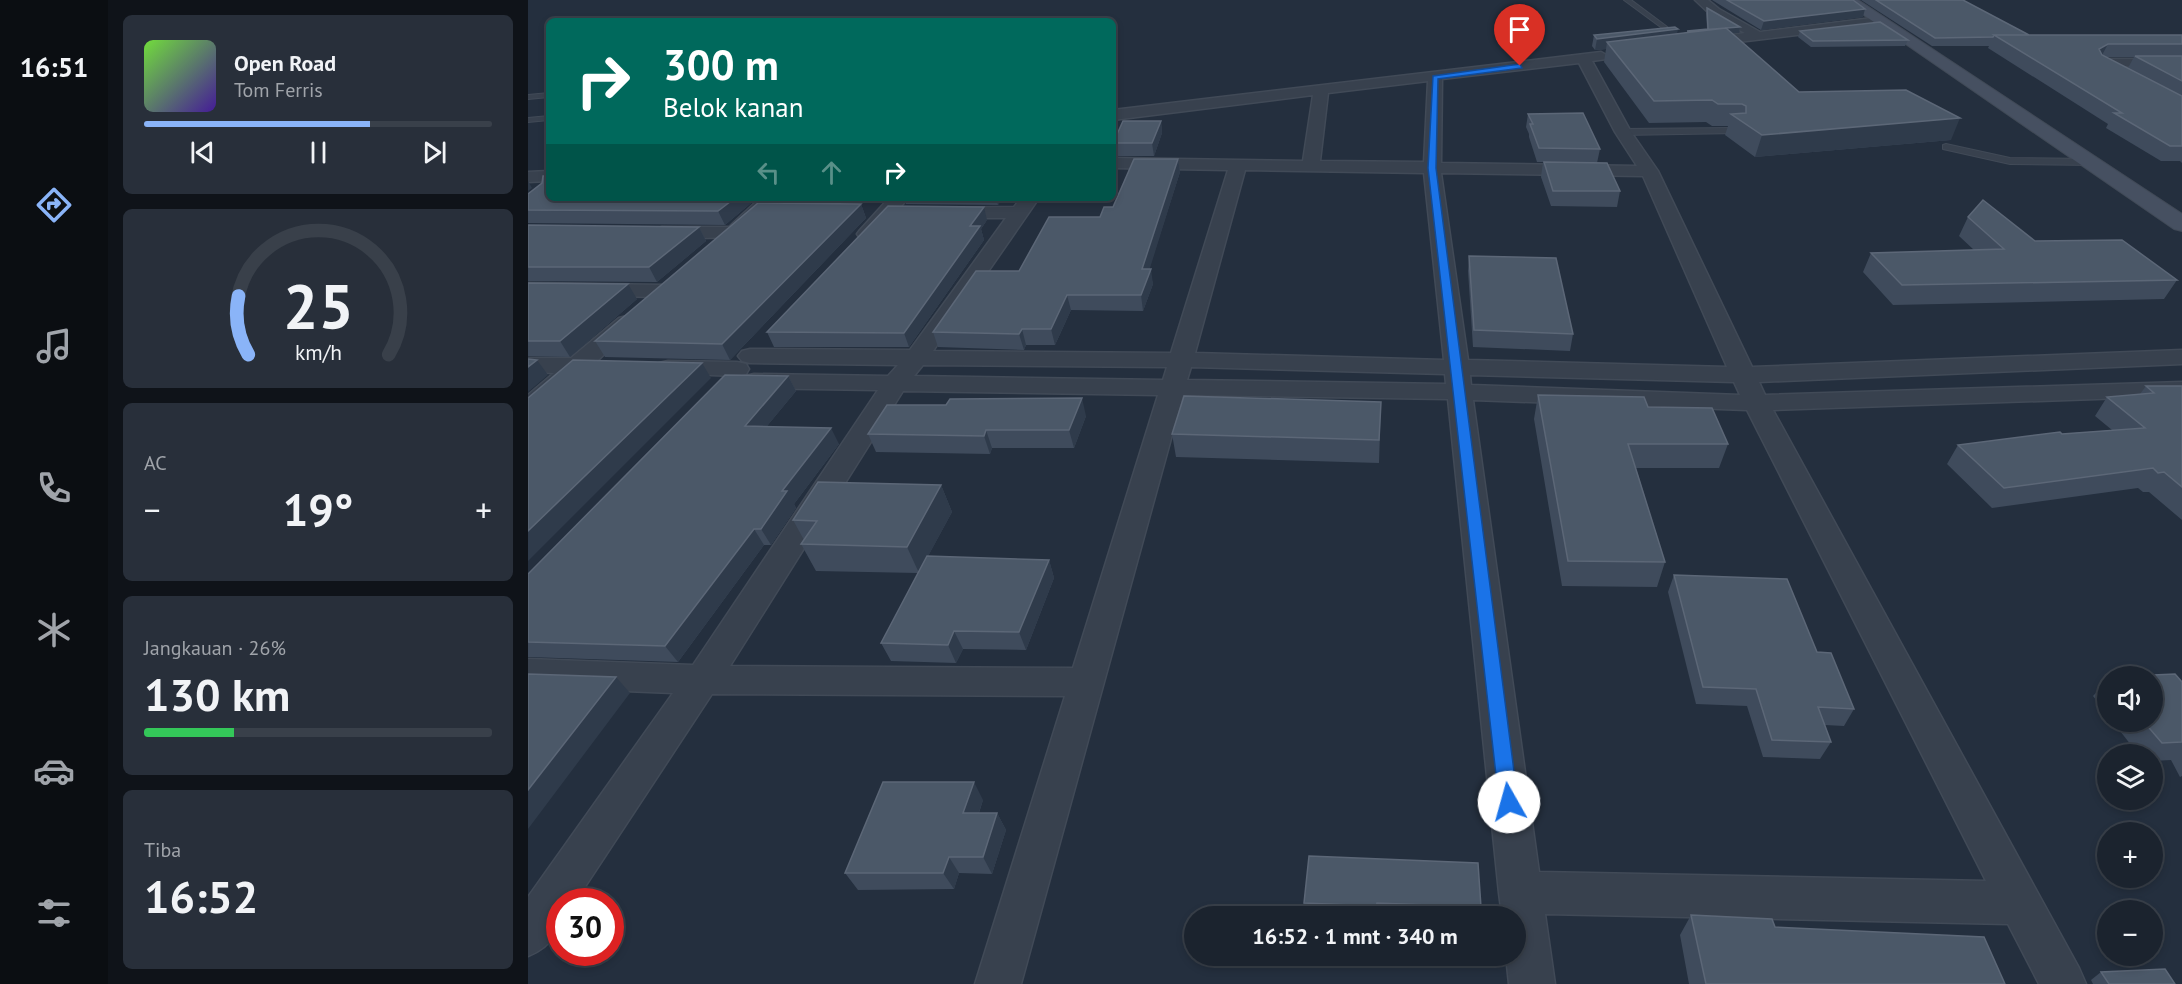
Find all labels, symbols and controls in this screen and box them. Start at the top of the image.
pin [1494,4,1545,66]
icon: arrive [1503,13,1536,46]
text: 300 m [663,37,779,92]
icon: right [564,42,642,120]
text: Open Road [234,49,336,77]
text: 16:51 [20,50,88,84]
text: Tom Ferris [234,77,323,103]
text: Belok kanan [663,90,803,124]
icon: previous [186,136,219,169]
icon: pause [302,136,335,169]
icon: next [418,136,451,169]
icon: left [752,156,785,189]
icon: ahead [815,156,848,189]
icon: right [878,156,911,189]
icon: directions [33,184,75,226]
text: 25 [283,265,353,346]
icon: music [33,325,75,367]
text: km/h [294,339,341,367]
text: AC [144,450,167,476]
icon: phone [33,467,75,509]
text: 19° [283,480,353,538]
text: − [144,488,161,531]
text: + [475,488,492,531]
icon: climate [33,609,75,651]
text: Jangkauan · 26% [144,635,286,661]
text: 130 km [144,665,290,723]
map controls [2097,666,2163,966]
button: sound [2097,666,2163,732]
button: layers [2097,744,2163,810]
icon: car [33,750,75,792]
position arrow [1477,770,1541,834]
button: + [2097,822,2163,888]
text: Tiba [144,837,181,863]
text: 16:52 [144,867,258,925]
speed limit sign: 30 [546,888,624,966]
icon: filters [33,892,75,934]
button: − [2097,900,2163,966]
text: 16:52 · 1 mnt · 340 m [1252,922,1458,950]

